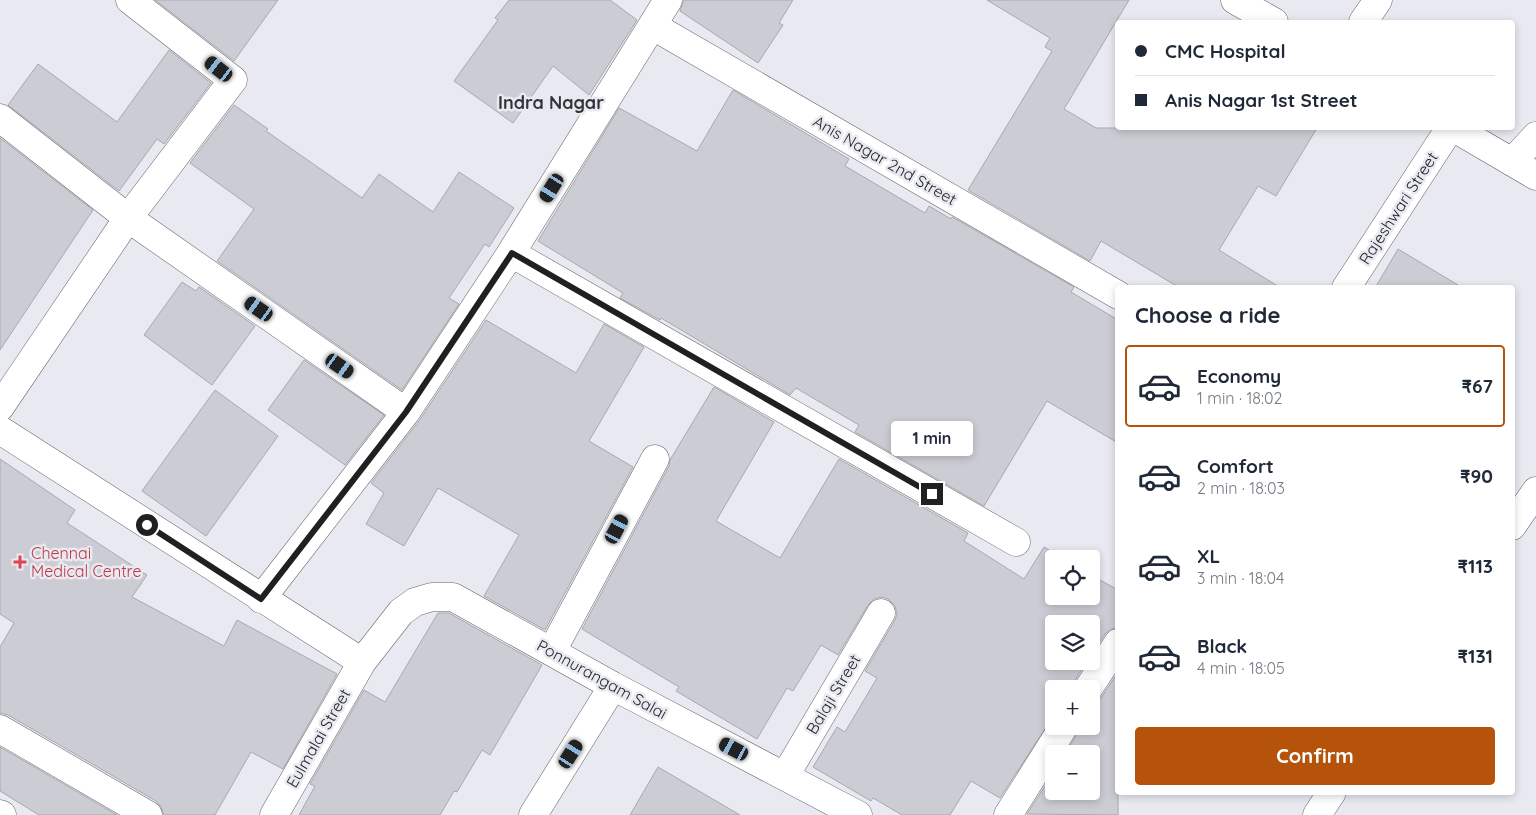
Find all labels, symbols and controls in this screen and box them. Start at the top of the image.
text: CMC Hospital [1165,39,1286,63]
car [202,54,235,84]
text: Anis Nagar 1st Street [1165,88,1358,112]
district label: Indra Nagar [498,91,604,114]
street label: Anis Nagar 2nd Street [810,111,960,209]
street label: Rajeshwari Street [1354,148,1442,268]
car [537,171,566,205]
car [242,294,275,324]
text: Choose a ride [1135,301,1280,329]
car [323,351,356,381]
icon: car [1137,364,1182,409]
text: Economy [1197,364,1281,388]
text: ₹67 [1462,374,1493,398]
text: 1 min · 18:02 [1197,388,1282,408]
callout: 1 min [891,422,973,456]
text: 1 min [913,428,951,448]
icon: car [1137,454,1182,499]
text: Comfort [1197,454,1274,478]
text: ₹90 [1460,464,1493,488]
text: 2 min · 18:03 [1197,478,1285,498]
route end [921,483,943,505]
car [603,512,630,546]
route start [136,514,158,536]
place label: Chennai Medical Centre [31,543,141,581]
icon: car [1137,544,1182,589]
text: XL [1197,544,1220,568]
map controls [1045,550,1100,800]
button: locate [1045,550,1100,605]
text: ₹113 [1458,554,1493,578]
marker: Chennai Medical Centre [13,555,27,569]
text: 3 min · 18:04 [1197,568,1284,588]
button: layers [1045,615,1100,670]
icon: car [1137,634,1182,679]
text: Black [1197,634,1247,658]
street label: Ponnurangam Salai [533,635,671,723]
text: ₹131 [1458,644,1493,668]
street label: Balaji Street [801,651,865,737]
text: 4 min · 18:05 [1197,658,1285,678]
button: + [1045,680,1100,735]
street label: Eulmalai Street [282,685,354,791]
button: Confirm [1135,727,1495,785]
car [717,735,750,763]
car [556,737,585,771]
button: − [1045,745,1100,800]

